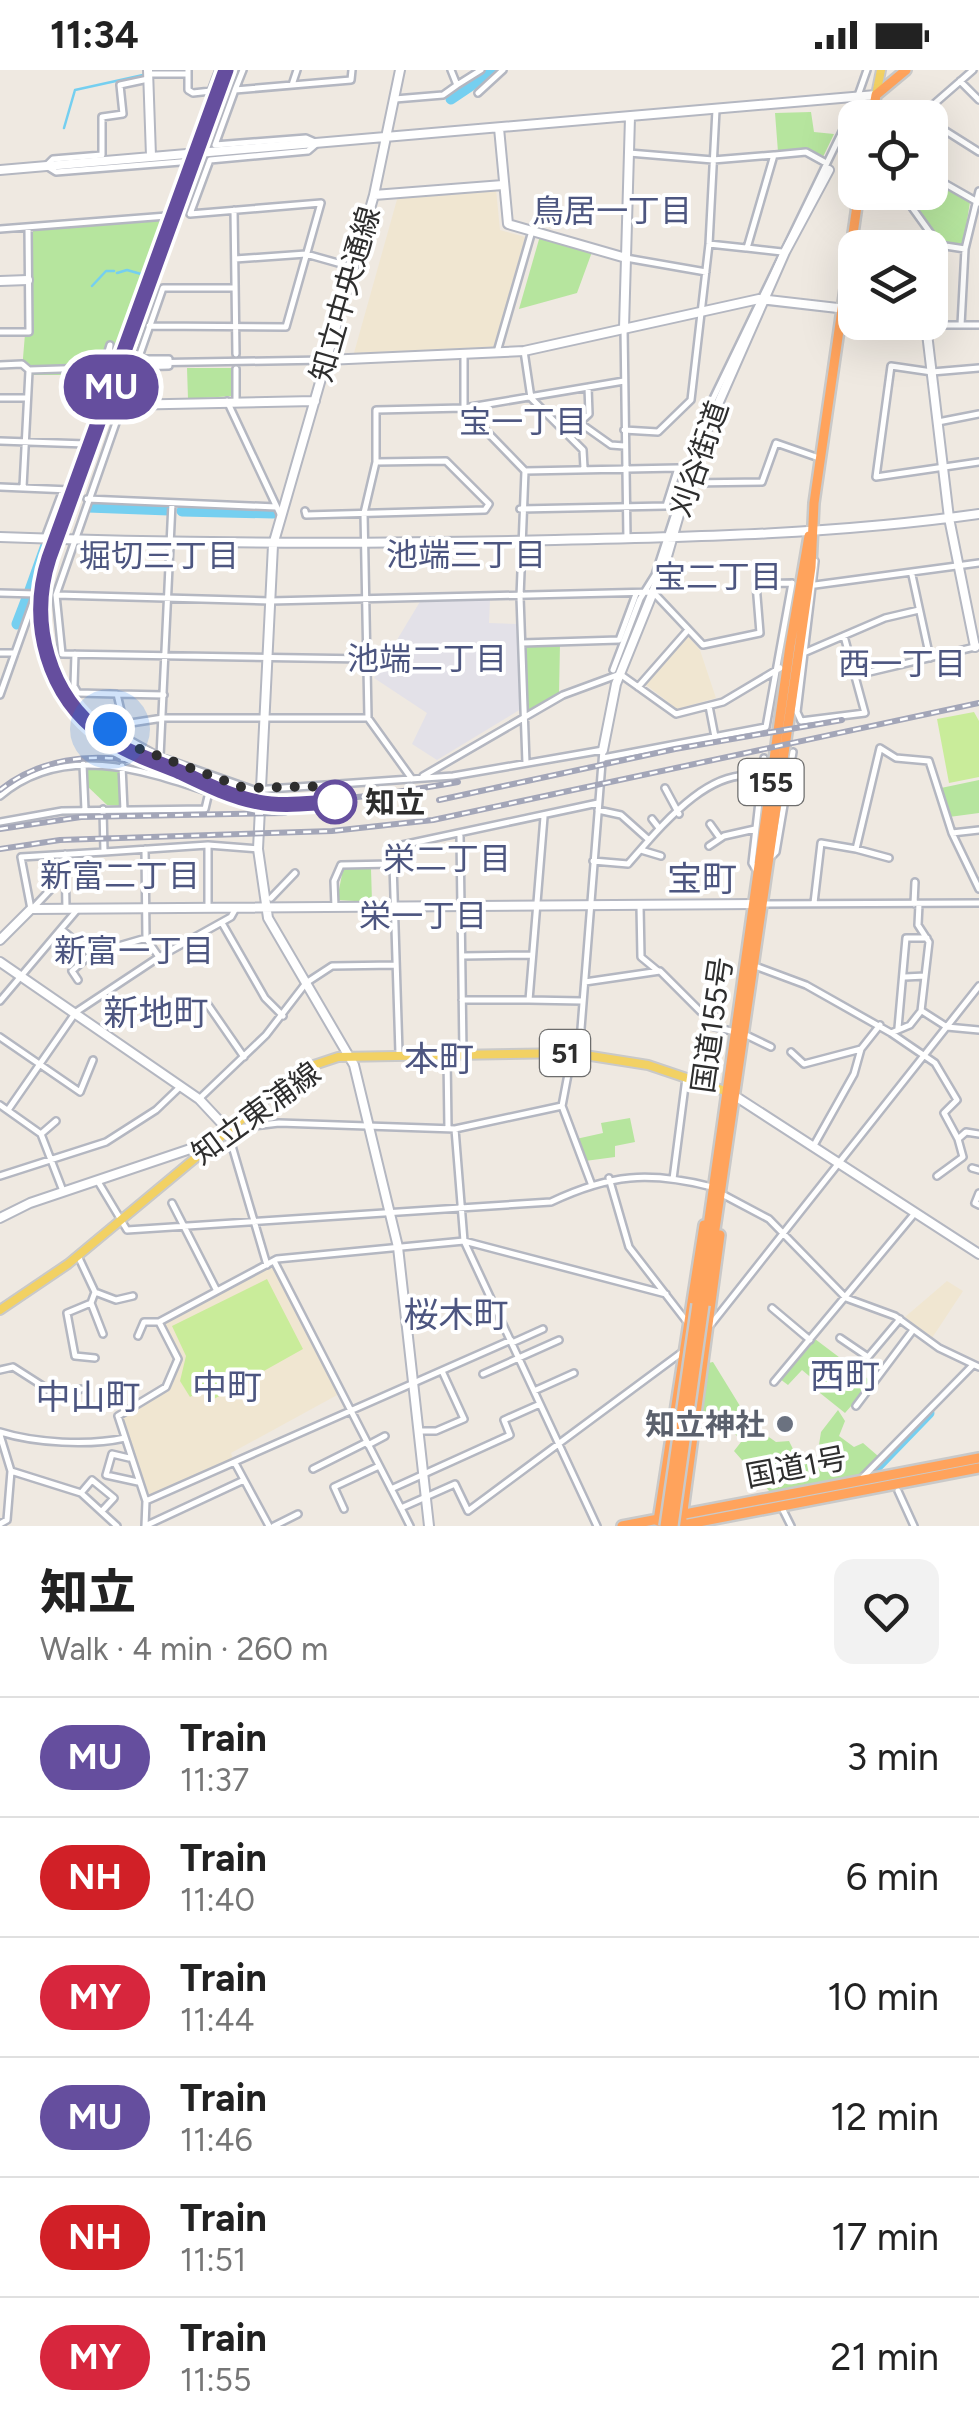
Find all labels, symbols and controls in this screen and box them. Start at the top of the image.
text: 11:34 [50,12,139,58]
map controls [838,100,948,340]
button: locate [838,100,948,210]
district label: 鳥居一丁目 [532,192,692,230]
street label: 知立中央通線 [302,202,388,386]
button: layers [838,230,948,340]
line badge: MU [66,354,156,420]
text: MU [84,366,138,408]
street label: 刈谷街道 [662,396,736,522]
district label: 宝一丁目 [459,403,587,441]
district label: 池端三丁目 [386,536,546,574]
district label: 堀切三丁目 [79,537,239,575]
district label: 宝二丁目 [654,558,782,596]
district label: 池端二丁目 [347,640,507,678]
district label: 西一丁目 [838,645,966,683]
your location [85,704,135,754]
road number: 155 [738,759,804,805]
marker: 知立 [314,781,356,823]
place label: 知立 [365,784,425,821]
district label: 栄二丁目 [383,840,511,878]
district label: 新富二丁目 [40,857,200,895]
district label: 宝町 [667,858,737,900]
district label: 栄一丁目 [359,897,487,935]
district label: 新富一丁目 [54,932,214,970]
street label: 国道155号 [684,955,740,1095]
district label: 新地町 [103,992,209,1034]
road number: 51 [540,1030,590,1076]
district label: 本町 [404,1038,474,1080]
street label: 知立東浦線 [184,1054,328,1172]
district label: 桜木町 [403,1294,509,1336]
district label: 西町 [810,1355,880,1397]
district label: 中町 [192,1366,262,1408]
district label: 中山町 [35,1376,141,1418]
place label: 知立神社 [645,1406,765,1443]
marker: 知立神社 [774,1413,796,1435]
street label: 国道1号 [742,1439,850,1495]
button: heart [834,1559,939,1664]
text: 知立 [40,1563,136,1621]
text: Walk · 4 min · 260 m [40,1630,328,1668]
text: Train [180,1715,267,1761]
text: 3 min [847,1734,939,1780]
text: MU [68,1736,122,1778]
text: 11:37 [180,1761,249,1799]
text: Train [180,1835,267,1881]
text: 6 min [846,1854,939,1900]
text: NH [68,1856,122,1898]
text: 11:40 [180,1881,255,1919]
text: Train [180,1955,267,2001]
text: 10 min [827,1974,939,2020]
text: MY [69,1976,121,2018]
text: 11:44 [180,2001,254,2039]
text: Train [180,2075,267,2121]
text: 12 min [830,2094,939,2140]
text: MU [68,2096,122,2138]
text: 11:46 [180,2121,253,2159]
text: Train [180,2195,267,2241]
text: 17 min [831,2214,939,2260]
text: NH [68,2216,122,2258]
text: 11:51 [180,2241,246,2279]
text: Train [180,2315,267,2361]
text: 21 min [830,2334,939,2380]
text: MY [69,2336,121,2378]
text: 11:55 [180,2361,251,2399]

